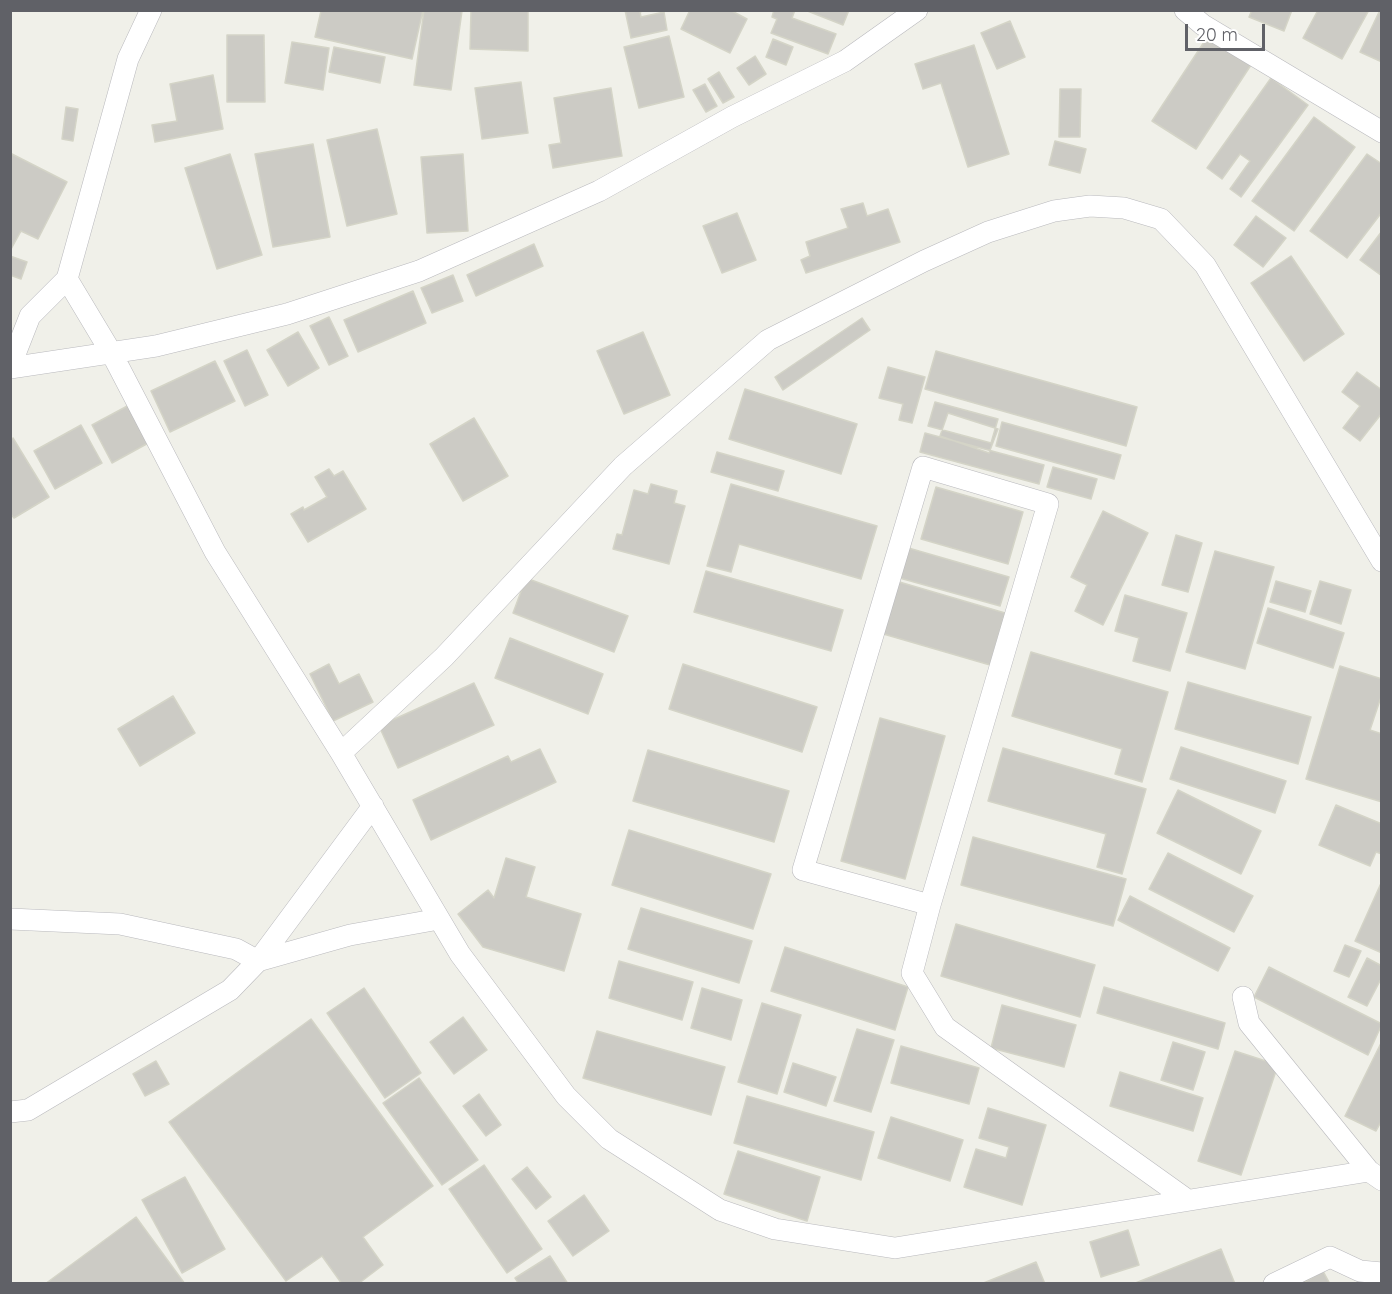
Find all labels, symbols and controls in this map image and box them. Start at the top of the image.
scale bar [1188,12,1268,50]
text: 20 m [1196,23,1238,46]

